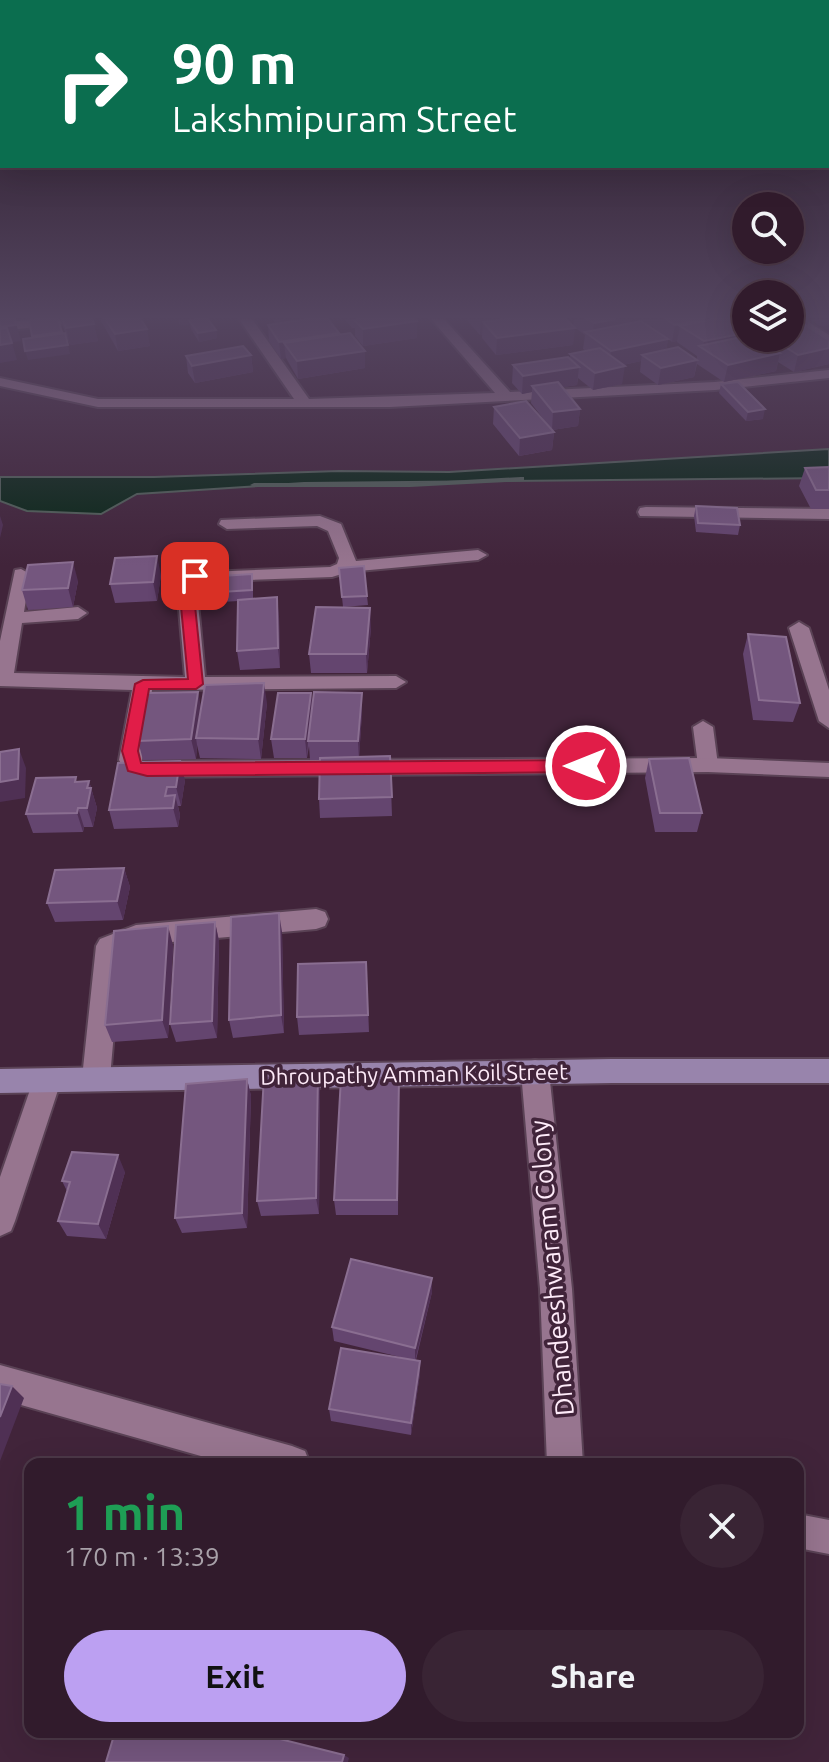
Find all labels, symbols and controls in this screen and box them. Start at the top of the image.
icon: right [40,32,144,136]
text: 90 m [172,32,297,95]
text: Lakshmipuram Street [172,98,517,139]
map controls [732,192,804,352]
button: search [732,192,804,264]
button: layers [732,280,804,352]
pin [161,542,229,610]
icon: arrive [173,554,217,598]
position arrow [544,724,628,808]
street label: Dhroupathy Amman Koil Street [260,1058,568,1089]
street label: Dhandeeshwaram Colony [524,1119,579,1417]
button: close [680,1484,764,1568]
text: 1 min [64,1485,185,1539]
text: 170 m · 13:39 [64,1542,220,1571]
button: Exit [64,1630,406,1722]
button: Share [422,1630,764,1722]

